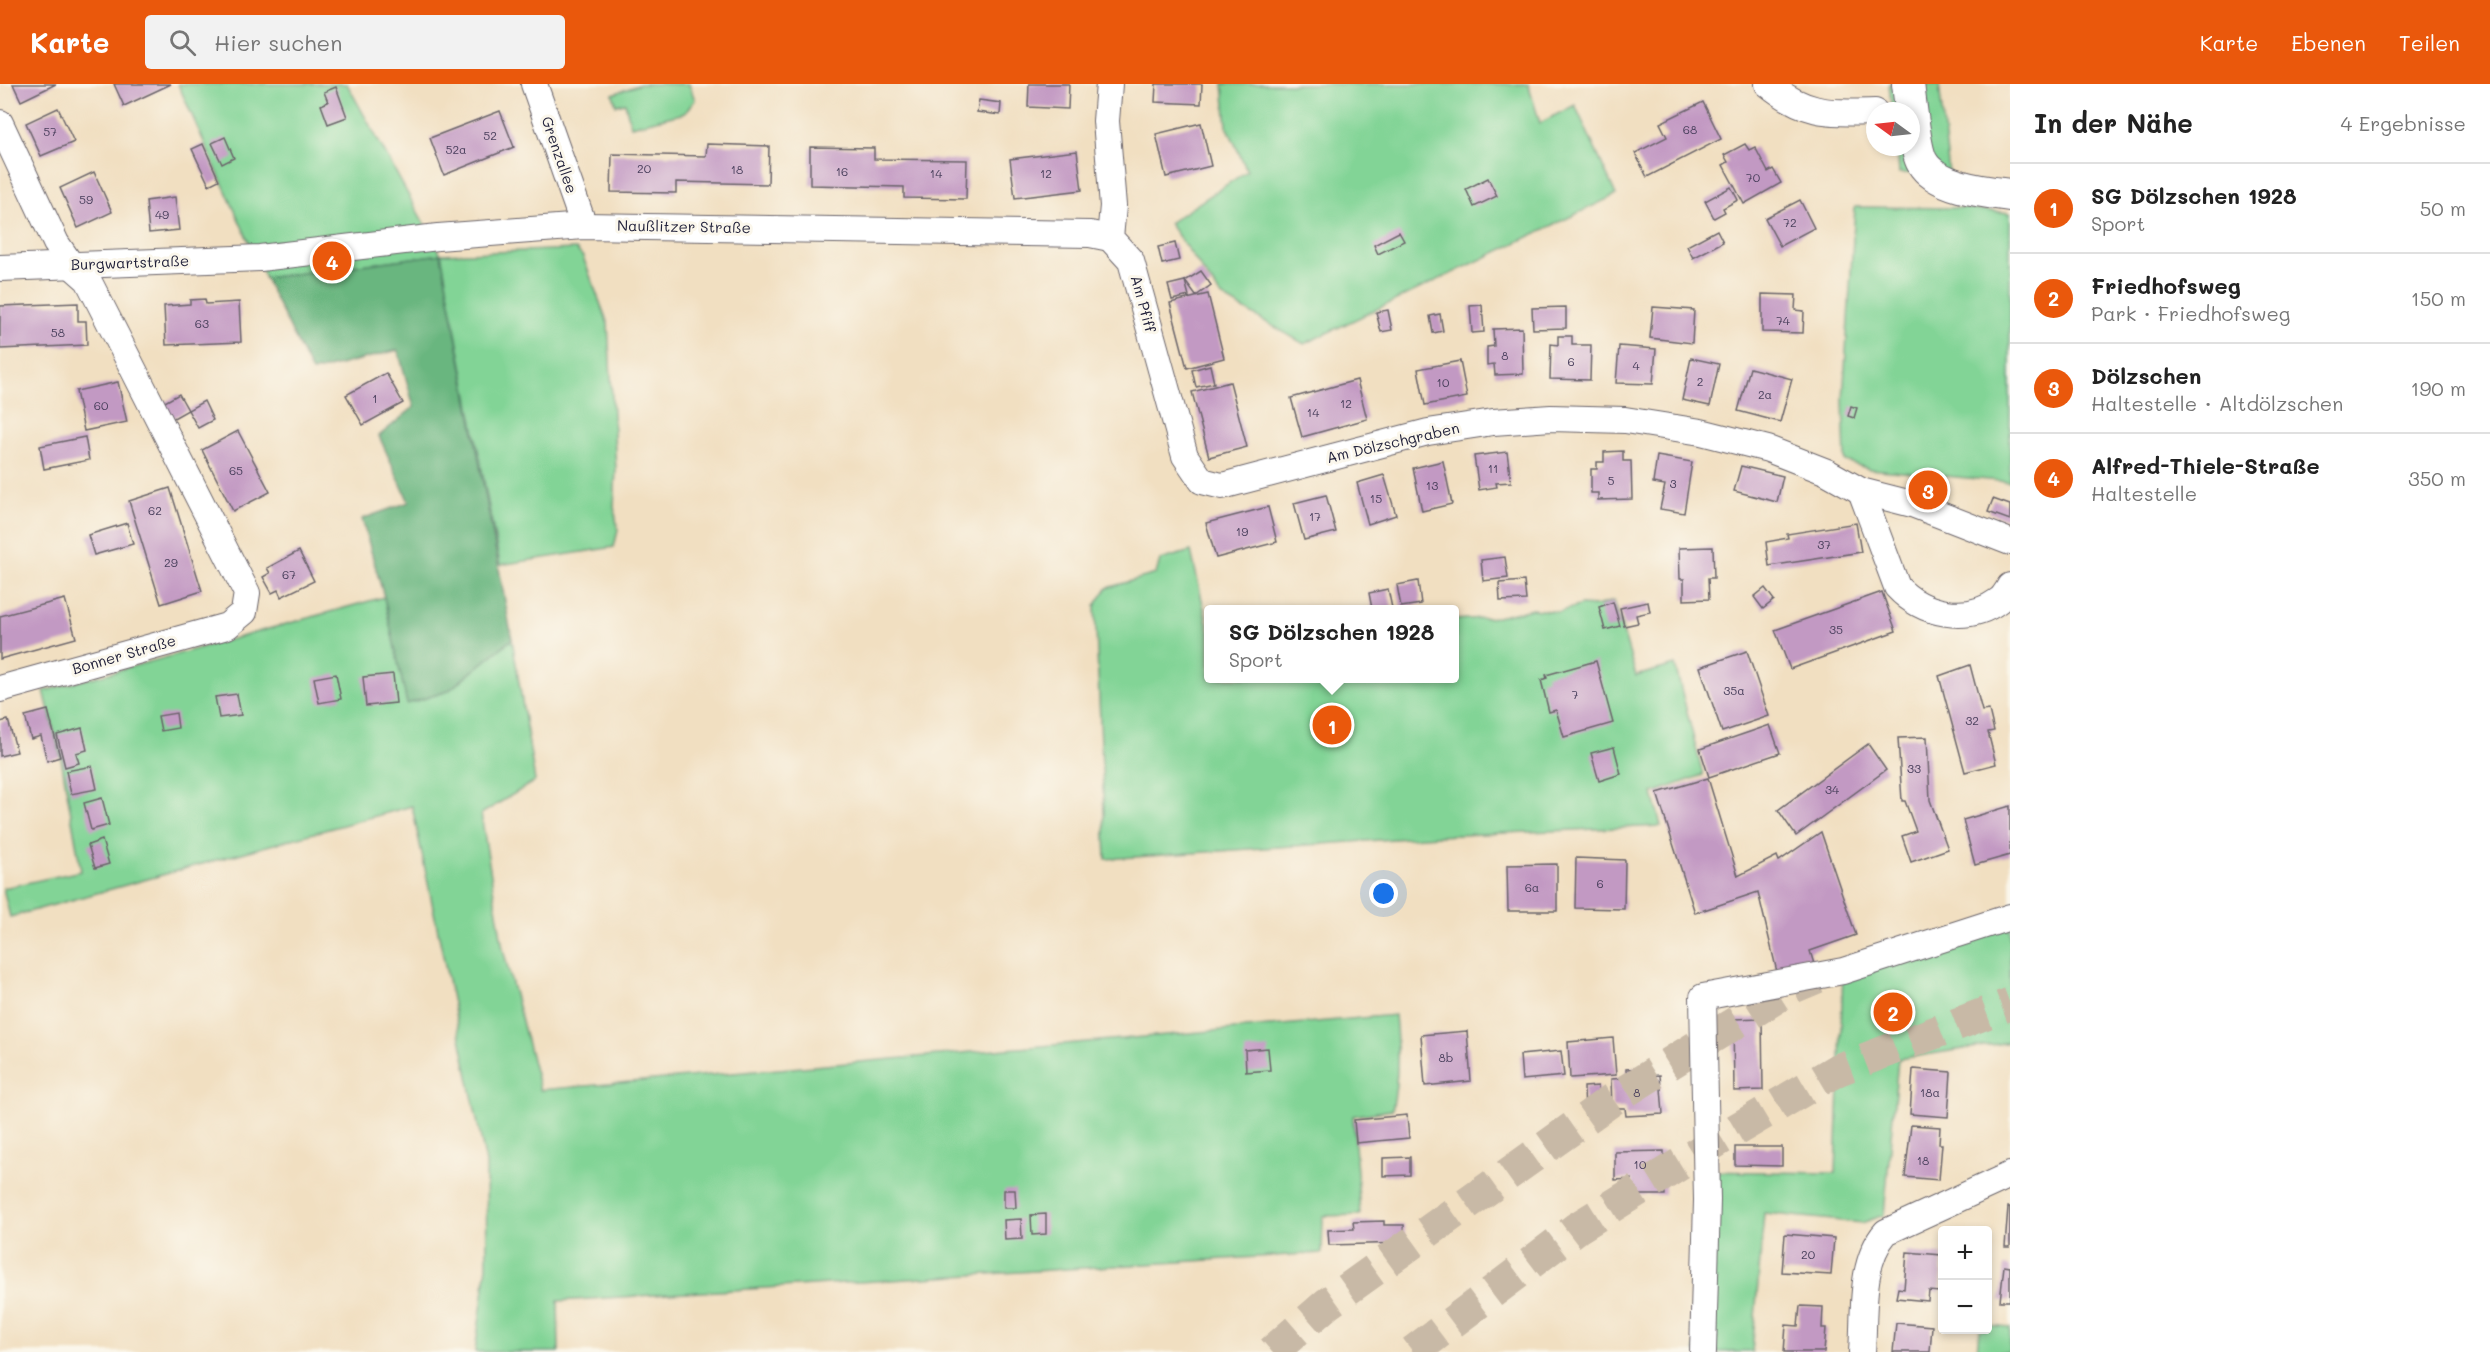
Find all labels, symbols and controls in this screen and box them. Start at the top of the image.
search box [145,15,565,69]
text: Karte [30,24,109,60]
icon: search [166,26,199,59]
text: Hier suchen [214,28,342,57]
text: Karte [2200,29,2258,56]
text: Ebenen [2291,29,2366,56]
text: Teilen [2399,29,2460,56]
north arrow [1866,102,1920,156]
text: In der Nähe [2034,106,2193,140]
text: 4 Ergebnisse [2341,110,2466,136]
street label: Grenzallee [537,114,582,196]
house number: 68 [1683,121,1697,137]
house number: 57 [43,123,57,139]
house number: 52 [483,127,497,143]
house number: 52a [445,141,467,157]
house number: 20 [637,160,652,176]
house number: 18 [731,161,743,177]
house number: 16 [836,163,848,179]
house number: 14 [930,165,942,181]
house number: 12 [1040,165,1052,181]
house number: 70 [1746,169,1761,185]
text: SG Dölzschen 1928 [2091,181,2297,210]
house number: 59 [79,191,93,207]
text: 1 [2049,195,2058,221]
text: 50 m [2420,195,2466,221]
house number: 49 [155,206,169,222]
text: Sport [2091,210,2145,236]
house number: 72 [1783,214,1797,230]
street label: Naußlitzer Straße [617,215,751,237]
pin: 4 [312,238,352,284]
street label: Burgwartstraße [70,250,189,274]
text: Friedhofsweg [2091,271,2241,300]
street label: Am Pfiff [1127,273,1161,336]
text: 2 [2048,285,2059,311]
text: 150 m [2411,285,2466,311]
text: Park · Friedhofsweg [2091,300,2290,326]
house number: 74 [1776,312,1790,328]
house number: 63 [195,315,209,331]
house number: 58 [51,324,65,340]
house number: 8 [1501,347,1509,363]
house number: 6 [1567,353,1575,369]
house number: 4 [1632,357,1640,373]
text: Dölzschen [2091,361,2201,390]
house number: 2 [1697,373,1703,389]
house number: 10 [1437,374,1450,390]
text: 3 [2048,375,2060,401]
text: 190 m [2411,375,2466,401]
house number: 2a [1758,386,1772,402]
house number: 1 [372,390,378,406]
text: Haltestelle · Altdölzschen [2091,390,2343,416]
house number: 12 [1340,395,1352,411]
house number: 60 [94,397,109,413]
house number: 14 [1307,404,1319,420]
street label: Am Dölzschgraben [1324,417,1461,467]
text: Alfred-Thiele-Straße [2091,451,2320,480]
house number: 11 [1488,460,1498,476]
house number: 65 [229,462,243,478]
text: 4 [2047,465,2060,491]
text: 350 m [2408,465,2466,491]
pin: 3 [1908,468,1948,512]
house number: 5 [1608,472,1615,488]
house number: 3 [1669,475,1677,491]
house number: 13 [1426,477,1438,493]
text: Haltestelle [2091,480,2197,506]
house number: 15 [1370,490,1382,506]
house number: 62 [148,502,162,518]
house number: 17 [1309,508,1321,524]
house number: 19 [1236,523,1248,539]
house number: 37 [1817,536,1831,552]
house number: 29 [164,554,178,570]
house number: 67 [282,566,296,582]
popup [1204,605,1459,683]
text: SG Dölzschen 1928 [1229,617,1434,646]
house number: 35 [1829,621,1843,637]
street label: Bonner Straße [69,630,178,678]
text: Sport [1229,646,1283,672]
house number: 35a [1723,682,1745,698]
house number: 7 [1572,686,1579,702]
pin: 1 [1312,702,1352,748]
house number: 32 [1965,712,1979,728]
house number: 33 [1907,760,1921,776]
house number: 34 [1825,781,1839,797]
house number: 6 [1596,875,1604,891]
your location [1369,879,1398,908]
house number: 6a [1525,879,1539,895]
pin: 2 [1874,990,1912,1034]
house number: 8b [1439,1049,1453,1065]
house number: 8 [1633,1084,1641,1100]
house number: 18a [1920,1084,1940,1100]
house number: 18 [1917,1152,1929,1168]
house number: 10 [1634,1156,1647,1172]
map controls [1938,1226,1992,1334]
button: + [1938,1226,1992,1280]
house number: 20 [1801,1246,1816,1262]
button: − [1938,1280,1992,1334]

